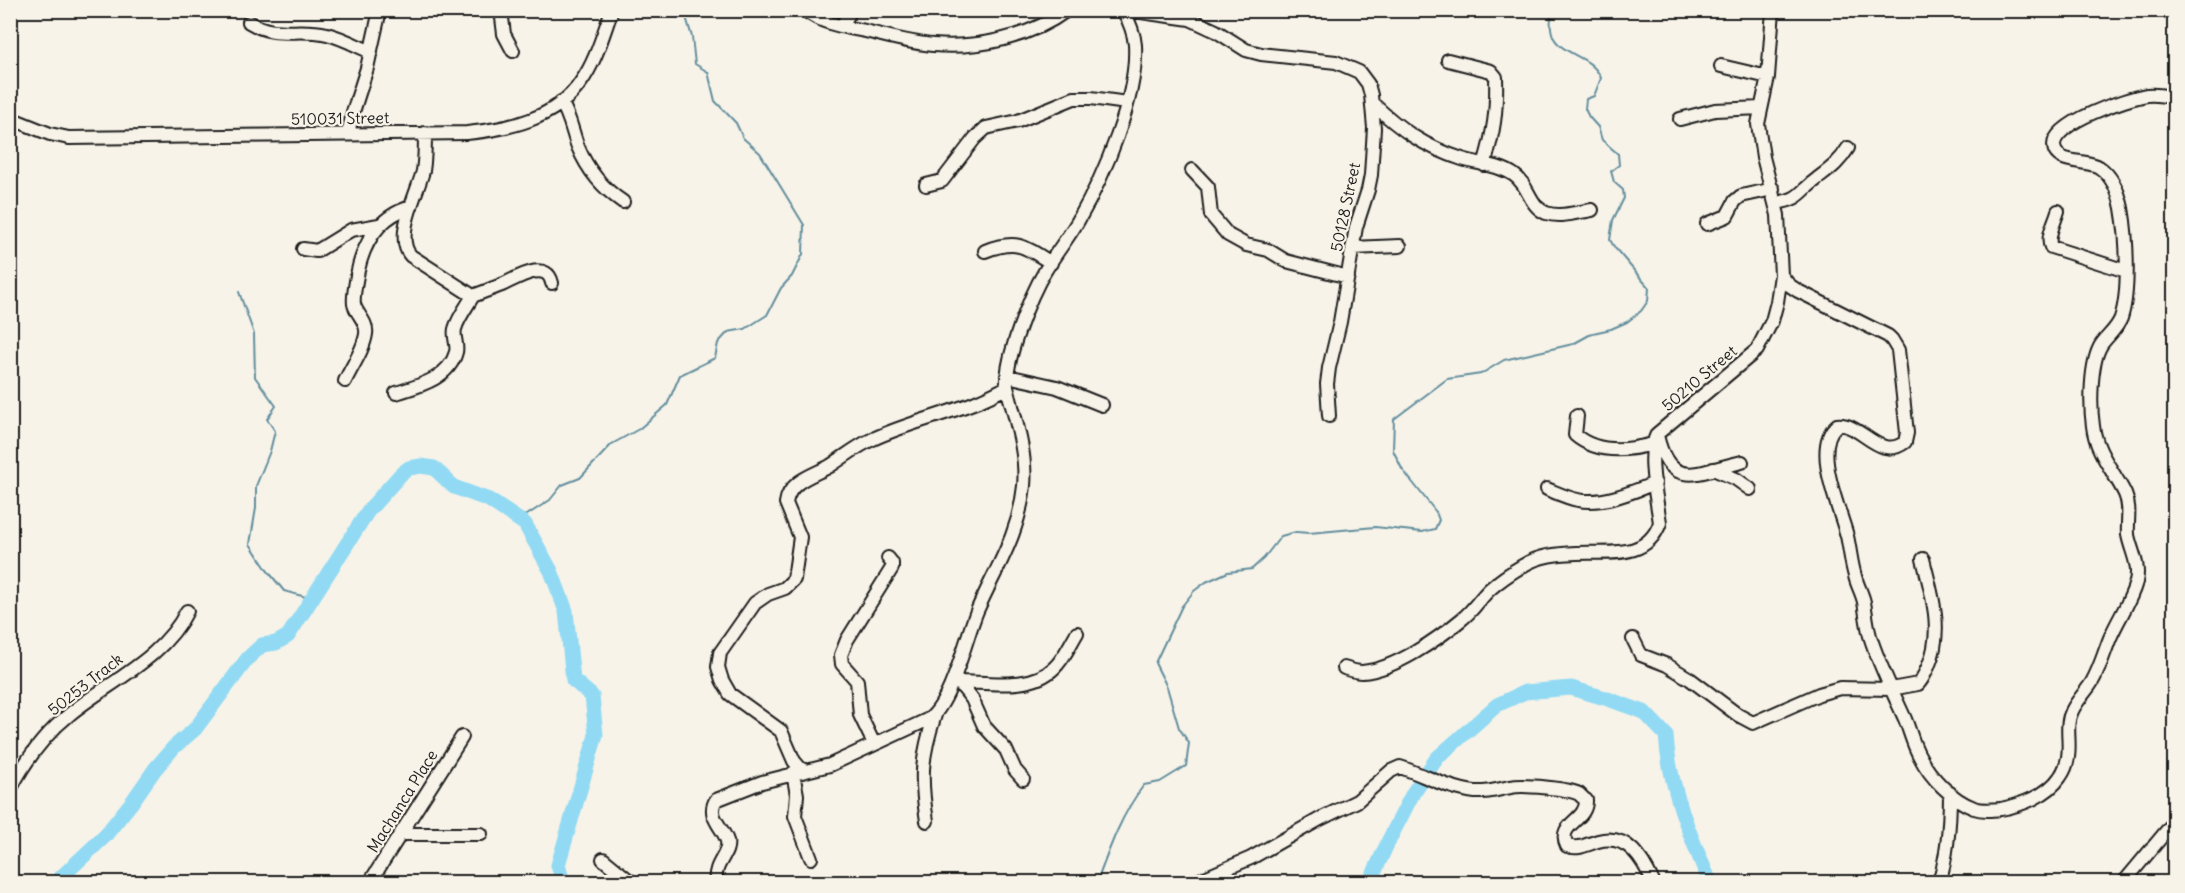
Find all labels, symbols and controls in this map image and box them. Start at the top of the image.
street label: 510031 Street [291,107,390,129]
street label: 50128 Street [1326,160,1364,253]
street label: 50210 Street [1657,340,1741,415]
street label: 50253 Track [44,649,126,719]
street label: Machanca Place [362,746,442,856]

